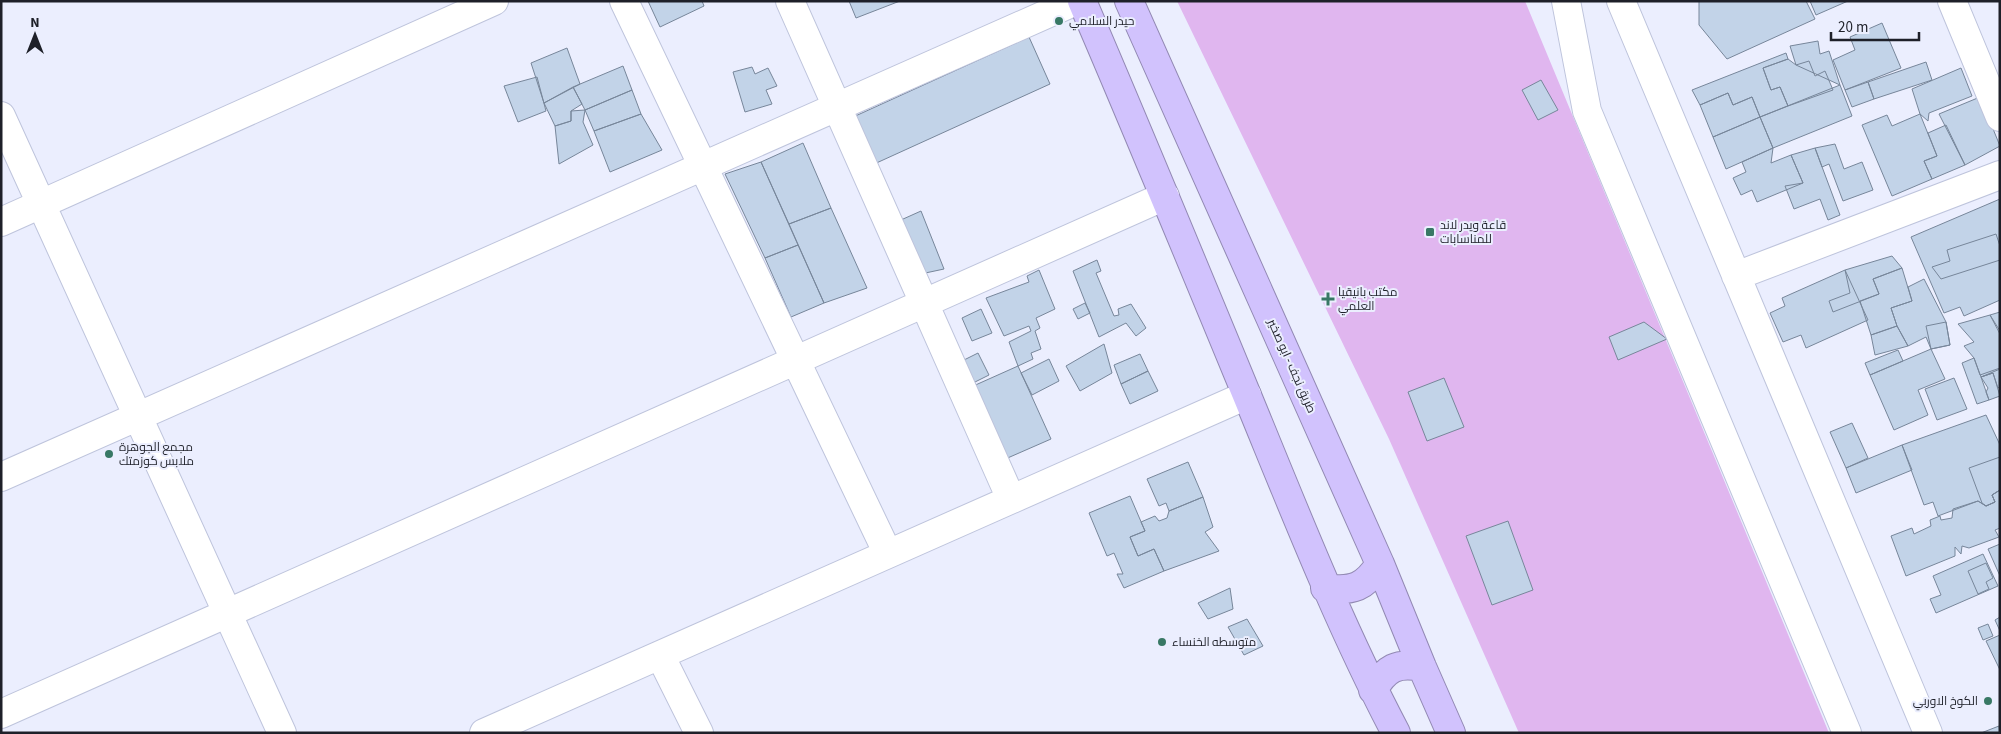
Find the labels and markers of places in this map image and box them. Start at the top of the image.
place label: حيدر السلامي [1069,13,1134,31]
marker: حيدر السلامي [1053,15,1065,27]
place label: قاعة ويدر لاند للمناسابات [1440,217,1506,248]
marker: قاعة ويدر لاند للمناسابات [1424,226,1436,238]
place label: مكتب بانيقيا العلمي [1338,284,1398,316]
marker: مكتب بانيقيا العلمي [1322,293,1334,305]
place label: مجمع الجوهرة ملابس كوزمتك [119,439,194,470]
marker: مجمع الجوهرة ملابس كوزمتك [103,448,115,460]
place label: متوسطه الخنساء [1172,634,1256,651]
marker: متوسطه الخنساء [1156,636,1168,648]
place label: الكوخ الاوربي [1913,693,1978,711]
marker: الكوخ الاوربي [1982,695,1994,707]

